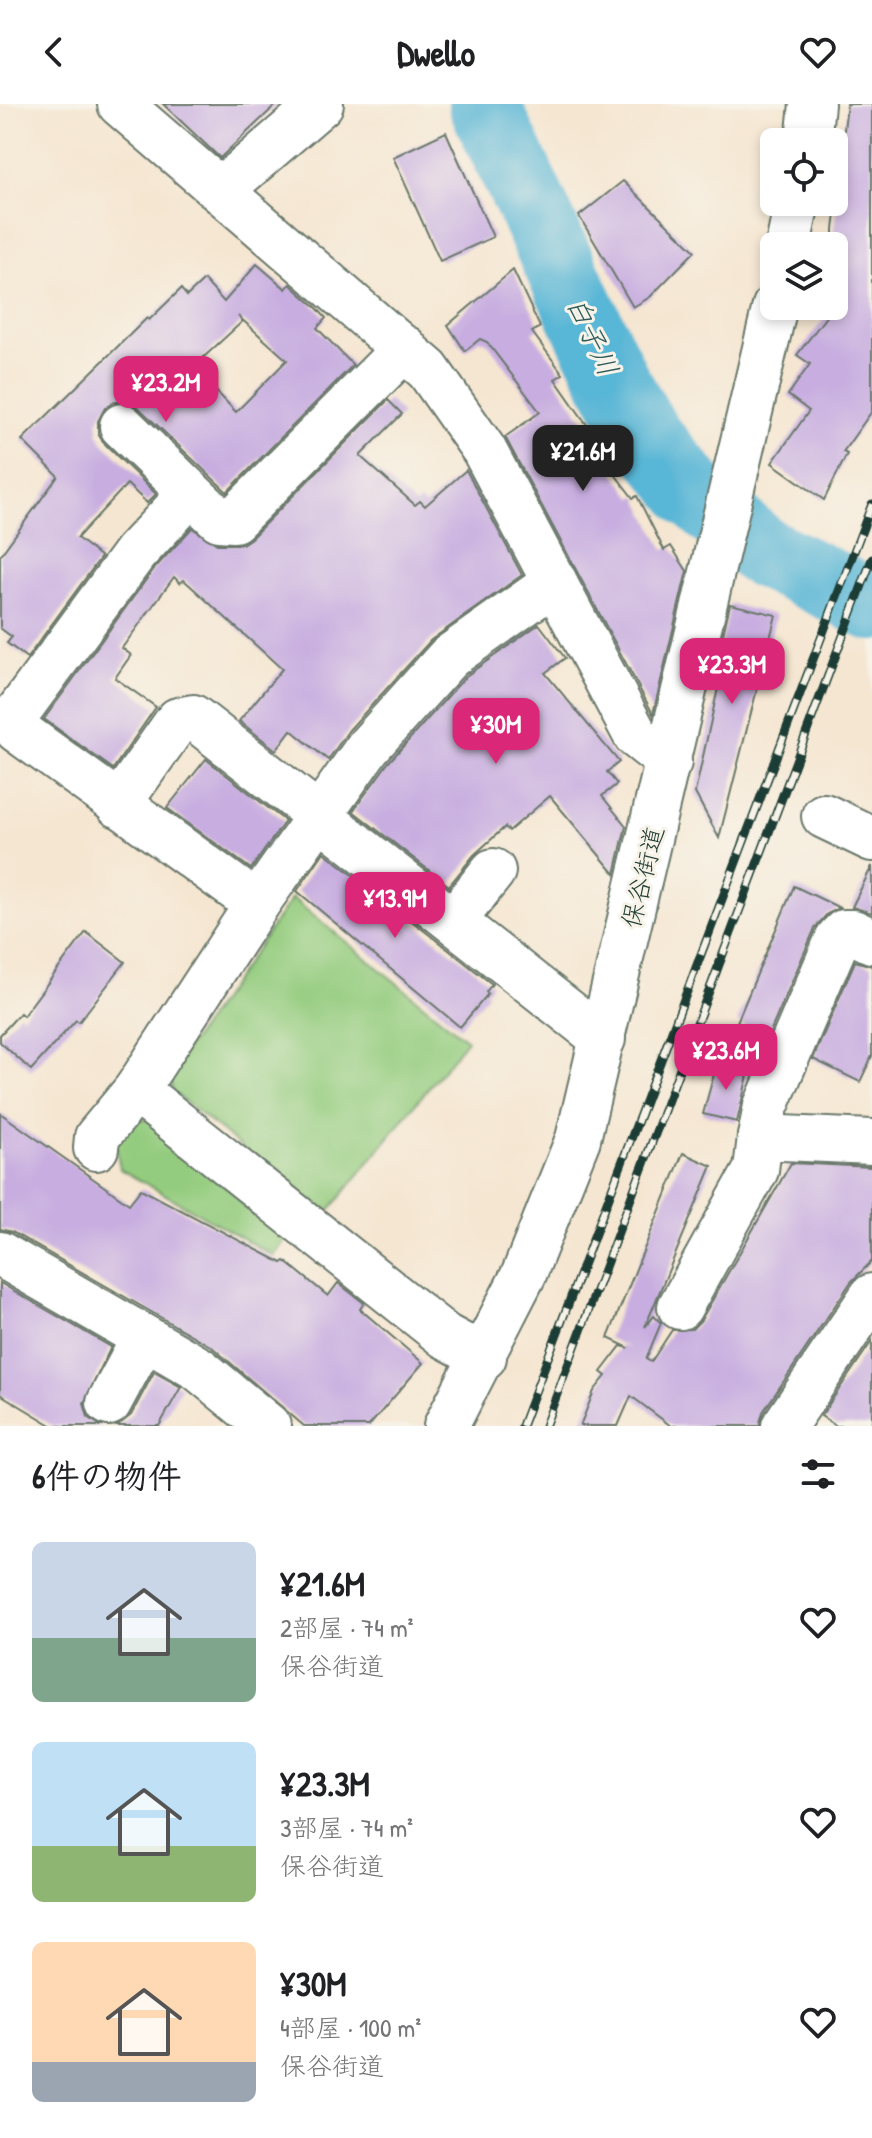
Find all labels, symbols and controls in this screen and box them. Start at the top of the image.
text: Dwello [397,28,475,77]
icon: back [32,30,76,74]
icon: heart [796,30,840,74]
map controls [760,128,848,320]
button: locate [760,128,848,216]
button: layers [760,232,848,320]
water label: 白子川 [558,290,628,382]
pin: ¥23.2M [101,356,231,424]
text: ¥23.2M [131,364,201,399]
pin: ¥21.6M [518,425,648,493]
text: ¥21.6M [550,433,616,468]
pin: ¥23.3M [667,638,797,706]
text: ¥23.3M [698,646,766,681]
pin: ¥30M [449,698,543,766]
text: ¥30M [471,706,521,741]
street label: 保谷街道 [612,822,672,932]
pin: ¥13.9M [330,872,460,940]
text: ¥13.9M [363,880,427,915]
pin: ¥23.6M [661,1024,791,1092]
text: ¥23.6M [692,1032,760,1067]
icon: filters [796,1452,840,1496]
text: 6件の物件 [32,1453,182,1499]
text: ¥21.6M [280,1561,365,1607]
icon: home [96,1574,192,1670]
icon: heart [796,1600,840,1644]
text: 2部屋 · 74 m² [280,1610,414,1645]
text: 保谷街道 [280,1648,384,1683]
text: ¥23.3M [280,1761,370,1807]
icon: home [96,1774,192,1870]
icon: heart [796,1800,840,1844]
text: 3部屋 · 74 m² [280,1810,413,1845]
text: 保谷街道 [280,1848,384,1883]
text: ¥30M [280,1961,346,2007]
icon: home [96,1974,192,2070]
icon: heart [796,2000,840,2044]
text: 4部屋 · 100 m² [280,2010,421,2045]
text: 保谷街道 [280,2048,384,2083]

